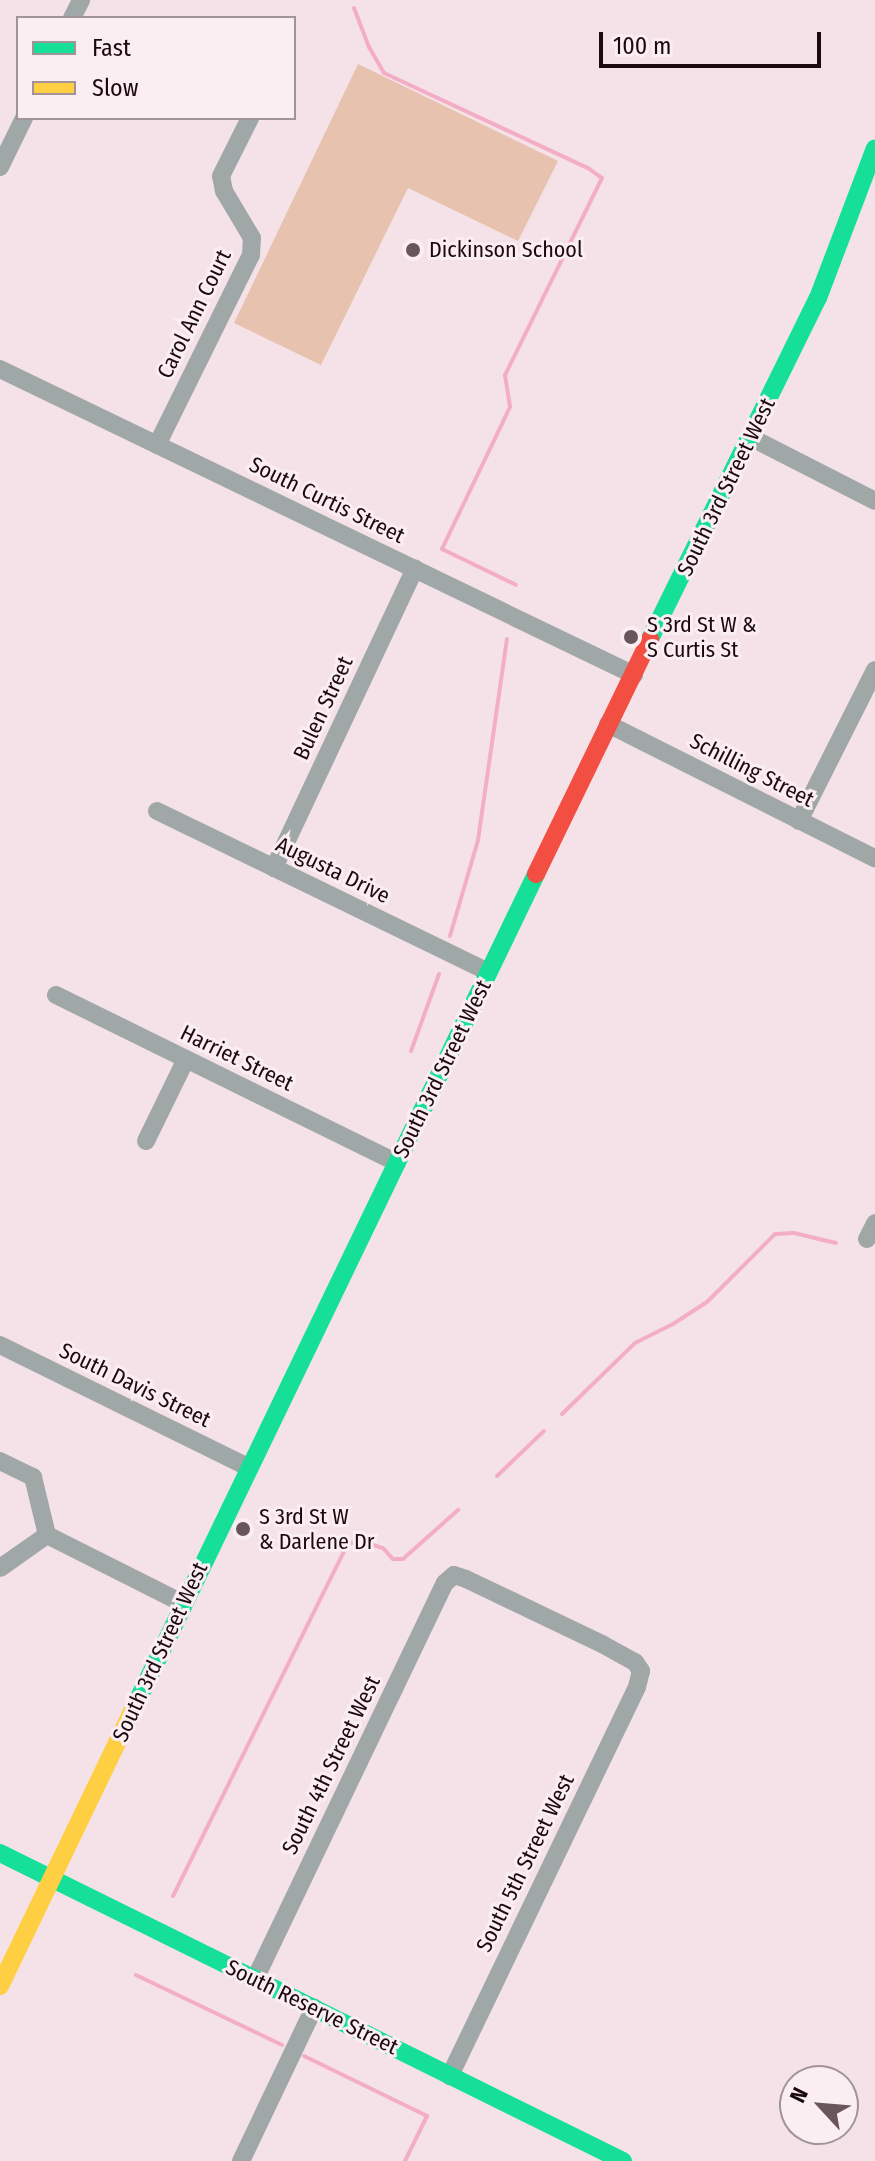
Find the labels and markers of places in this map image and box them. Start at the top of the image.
place label: Dickinson School [429,237,583,263]
marker: Dickinson School [404,241,422,259]
place label: S 3rd St W & S Curtis St [647,611,757,662]
marker: S 3rd St W & S Curtis St [622,628,640,646]
place label: S 3rd St W & Darlene Dr [259,1503,374,1554]
marker: S 3rd St W & Darlene Dr [234,1520,252,1538]

